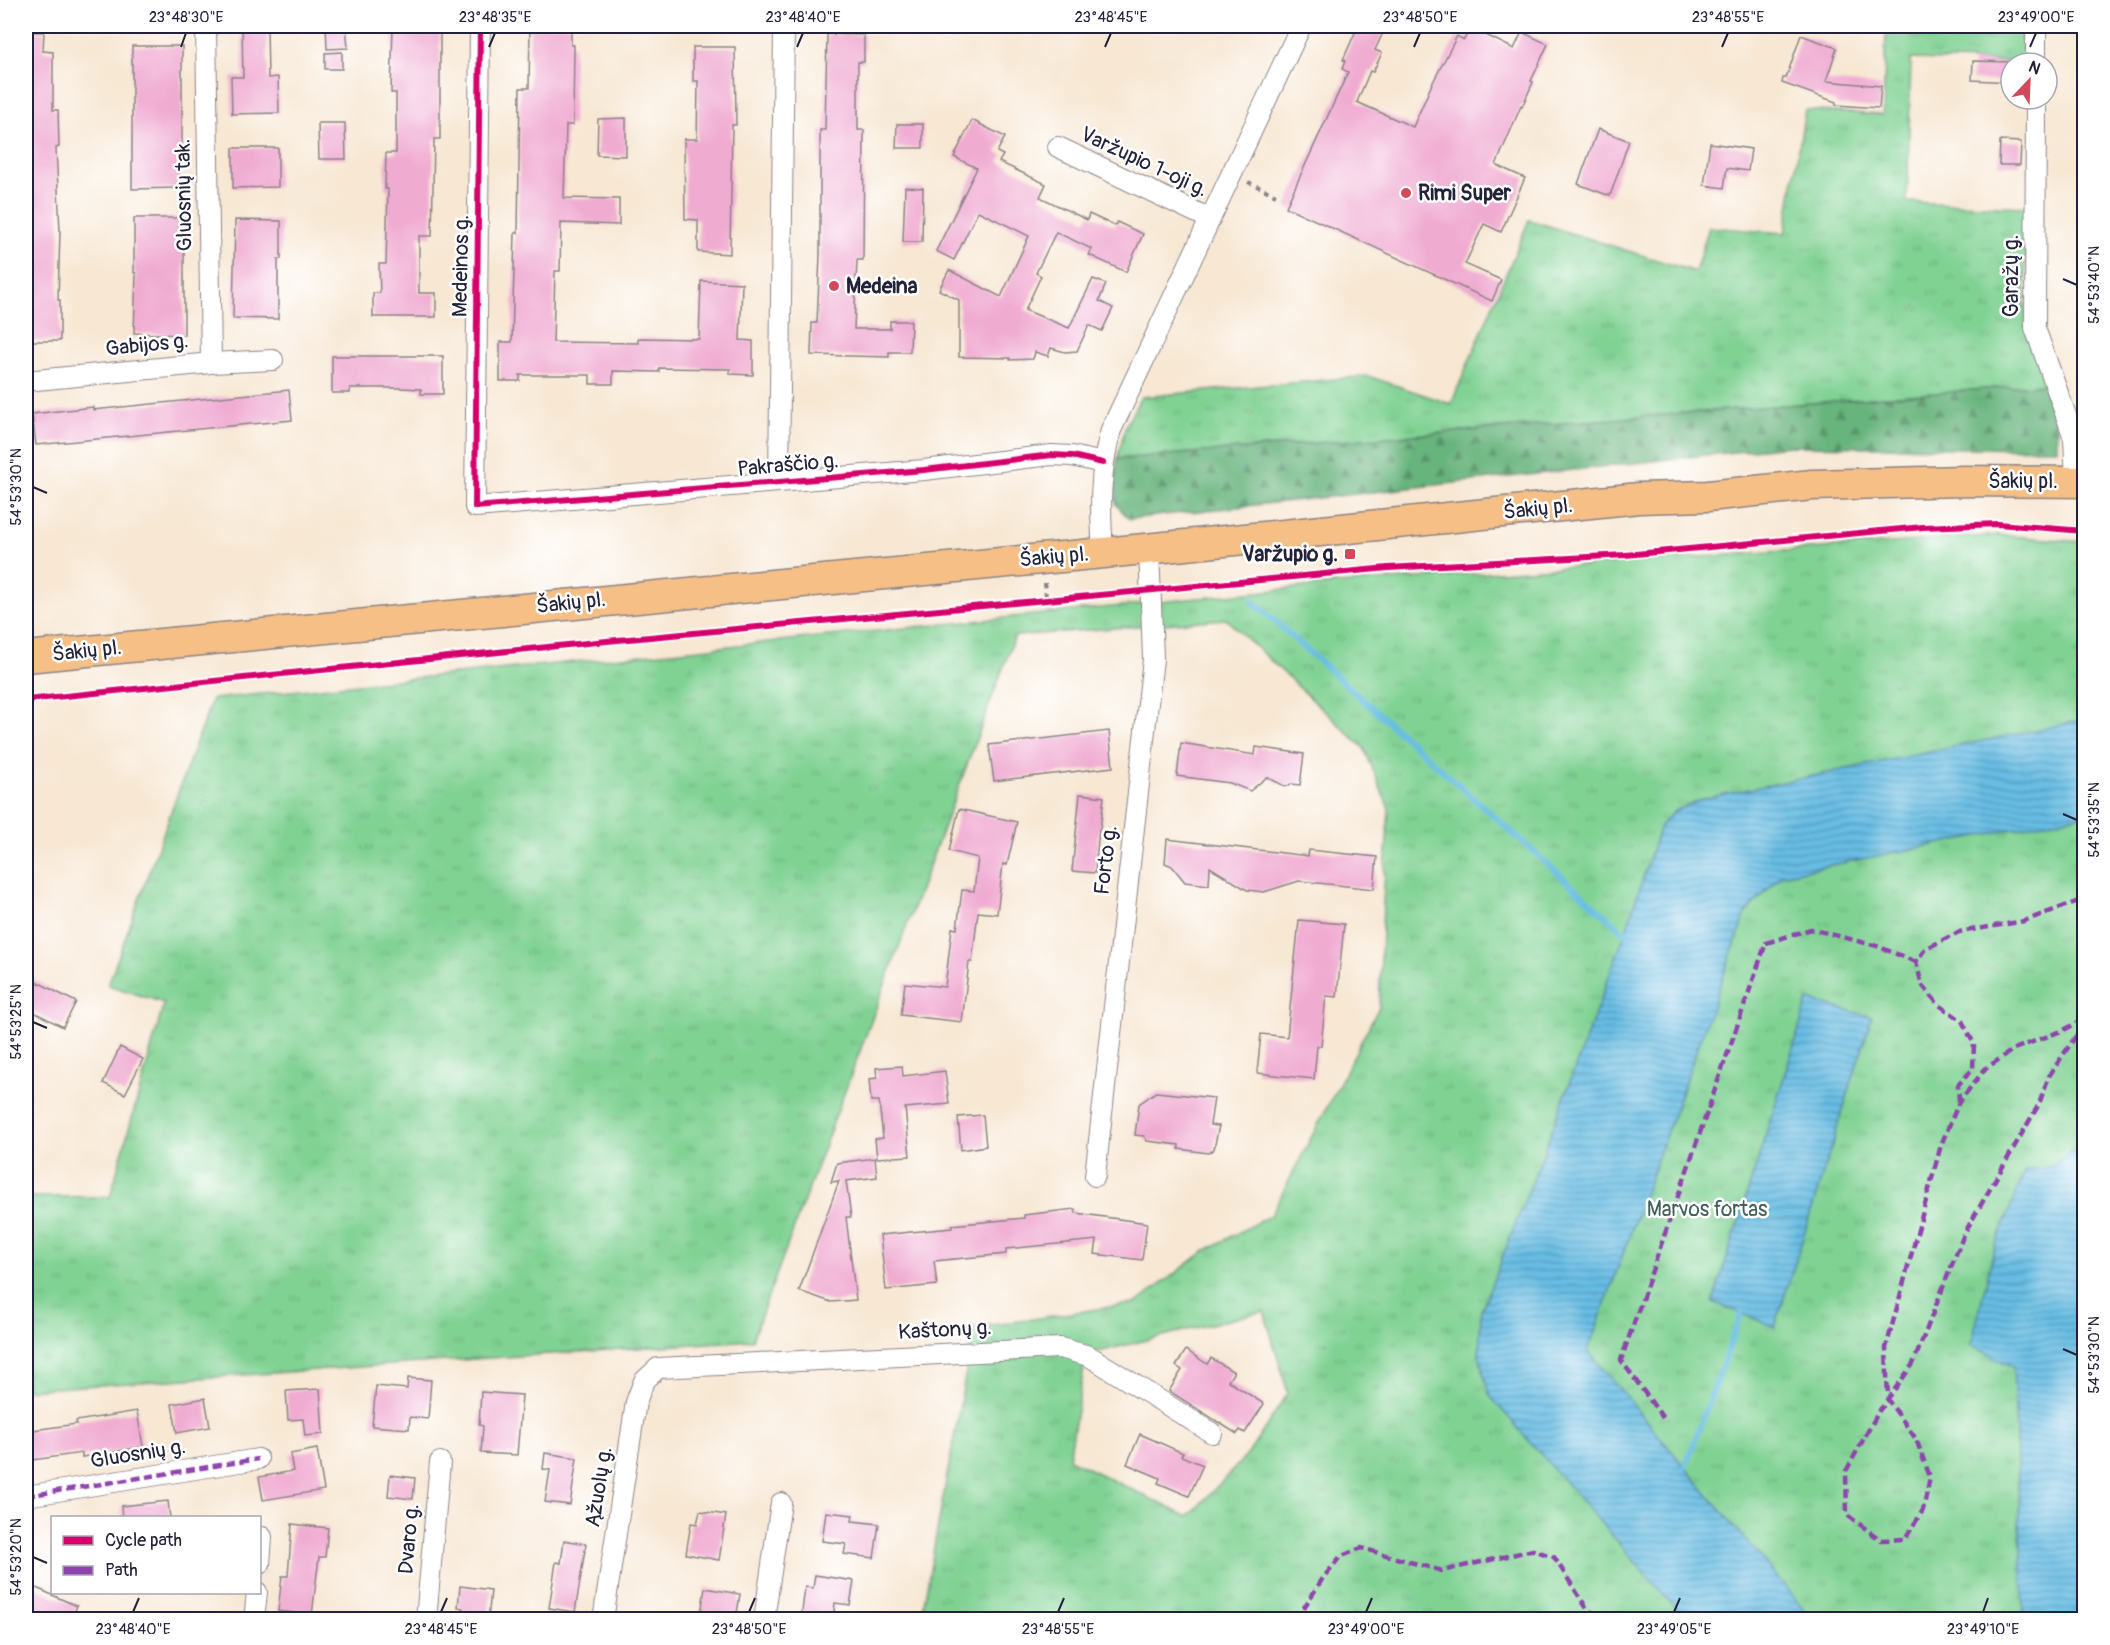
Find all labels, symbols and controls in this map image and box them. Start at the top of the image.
text: 23°48'30"E [149,8,223,27]
text: 23°48'35"E [459,8,531,27]
text: 23°48'40"E [766,8,841,27]
text: 23°48'45"E [1075,8,1148,27]
text: 23°48'50"E [1383,8,1457,27]
text: 23°48'55"E [1692,8,1764,27]
text: 23°49'00"E [1998,8,2075,27]
north arrow [1999,51,2059,111]
text: N [2026,57,2044,80]
street label: Varžupio 1-oji g. [1076,121,1212,203]
street label: Gluosnių tak. [170,138,198,252]
place label: Rimi Super [1418,180,1511,207]
marker: Rimi Super [1399,186,1413,200]
street label: Medeinos g. [447,214,475,318]
street label: Garažų g. [1998,235,2025,317]
text: 54°53'40"N [2085,246,2104,324]
place label: Medeina [846,273,918,300]
marker: Medeina [827,279,841,293]
street label: Gabijos g. [104,327,190,363]
street label: Pakraščio g. [736,447,840,483]
text: 54°53'30"N [7,448,26,526]
street label: Šakių pl. [1988,467,2058,495]
street label: Šakių pl. [1502,491,1574,526]
street label: Šakių pl. [1018,540,1090,573]
place label: Varžupio g. [1242,541,1338,568]
marker: Varžupio g. [1343,547,1357,561]
street label: Šakių pl. [535,585,607,620]
street label: Šakių pl. [51,633,123,668]
text: 54°53'35"N [2085,782,2104,858]
street label: Forto g. [1088,824,1124,896]
text: 54°53'25"N [7,984,26,1060]
park label: Marvos fortas [1647,1196,1768,1223]
street label: Kaštonų g. [897,1314,993,1346]
text: 54°53'30"N [2085,1316,2104,1394]
street label: Gluosnių g. [88,1433,188,1475]
street label: Ąžuolų g. [579,1445,619,1529]
street label: Dvaro g. [392,1503,426,1575]
legend [51,1516,261,1594]
text: 54°53'20"N [7,1518,26,1596]
text: Cycle path [105,1529,182,1552]
text: Path [105,1559,138,1582]
text: 23°48'40"E [96,1620,171,1639]
text: 23°48'45"E [405,1620,478,1639]
text: 23°48'50"E [712,1620,786,1639]
text: 23°48'55"E [1022,1620,1094,1639]
text: 23°49'00"E [1328,1620,1405,1639]
text: 23°49'05"E [1637,1620,1711,1639]
text: 23°49'10"E [1947,1620,2019,1639]

